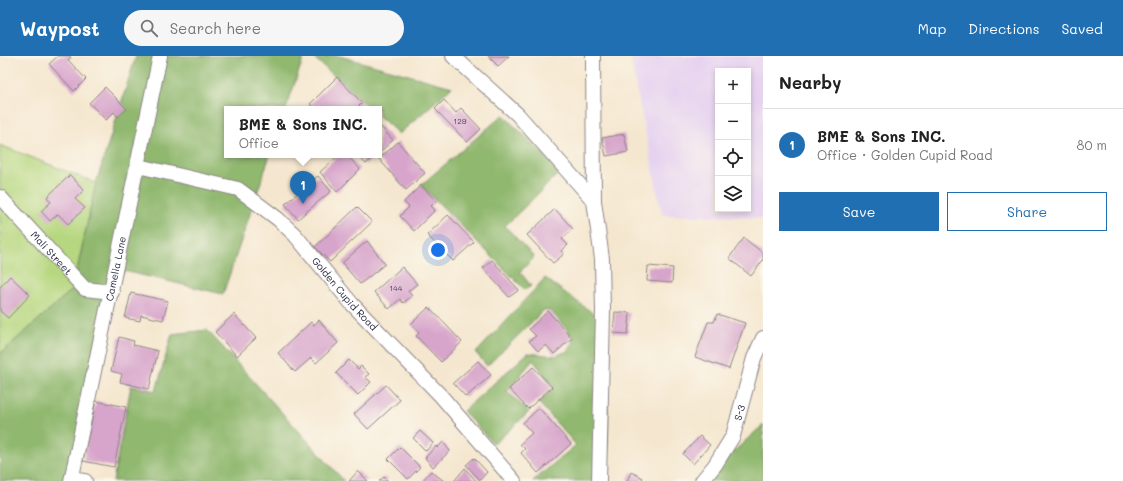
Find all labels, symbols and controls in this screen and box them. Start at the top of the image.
search box [124,10,404,46]
text: Waypost [20,16,100,41]
icon: search [138,17,160,39]
text: Search here [170,18,261,38]
text: Map [918,19,946,38]
text: Directions [968,19,1039,38]
text: Saved [1061,19,1103,38]
map controls [715,68,751,212]
button: + [715,68,751,104]
text: Nearby [779,71,841,93]
button: − [715,104,751,140]
popup [224,106,382,158]
text: BME & Sons INC. [239,114,367,134]
house number: 129 [454,116,467,126]
text: BME & Sons INC. [817,126,946,146]
text: Office [239,134,279,151]
text: 1 [789,136,795,153]
text: 80 m [1077,136,1107,153]
button: locate [715,140,751,176]
text: Office · Golden Cupid Road [817,146,993,163]
pin: 1 [290,171,316,204]
button: layers [715,176,751,212]
button: Save [779,192,939,231]
button: Share [947,192,1107,231]
street label: Mali Street [28,228,75,278]
street label: Camelia Lane [102,235,129,302]
your location [428,240,448,260]
street label: Golden Cupid Road [309,254,381,334]
house number: 144 [390,283,403,293]
street label: S-3 [730,403,748,422]

